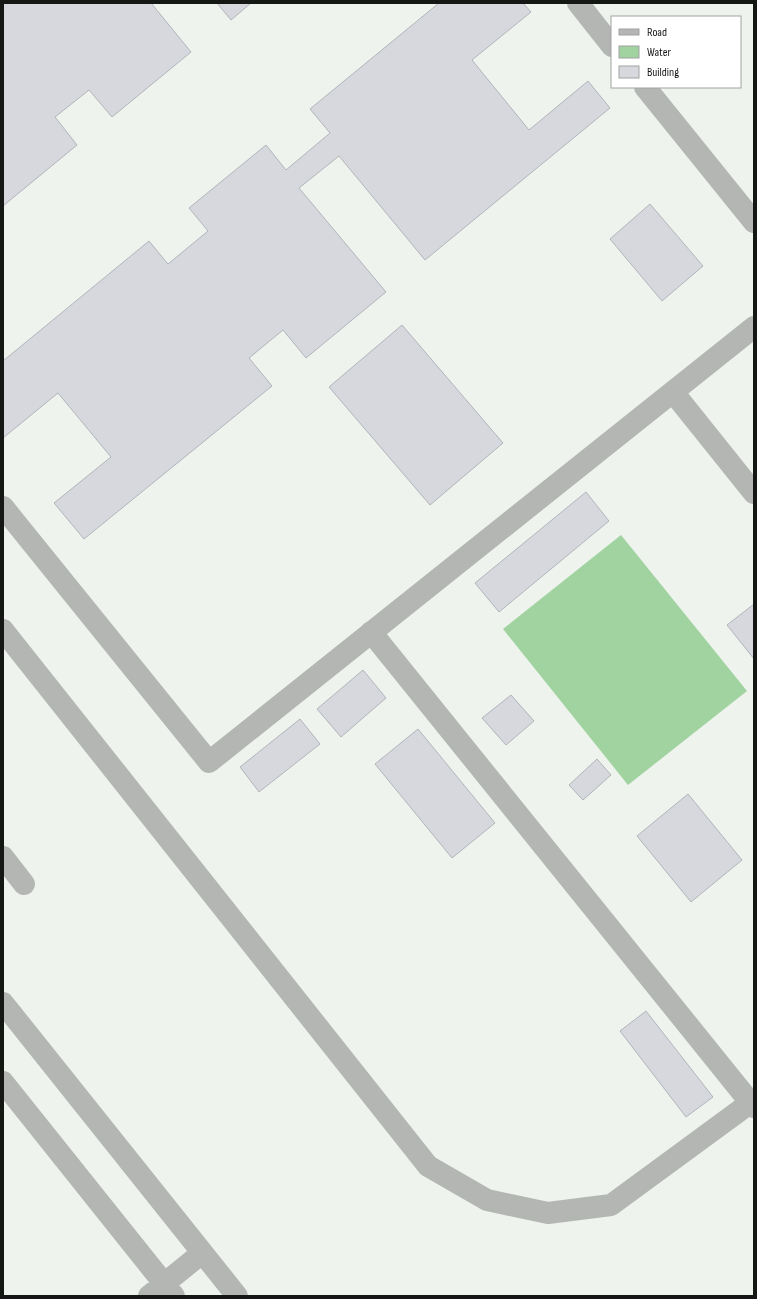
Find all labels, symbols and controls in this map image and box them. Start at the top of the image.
legend [611,16,741,88]
text: Road [647,25,667,40]
text: Water [647,45,671,60]
text: Building [647,65,679,80]

